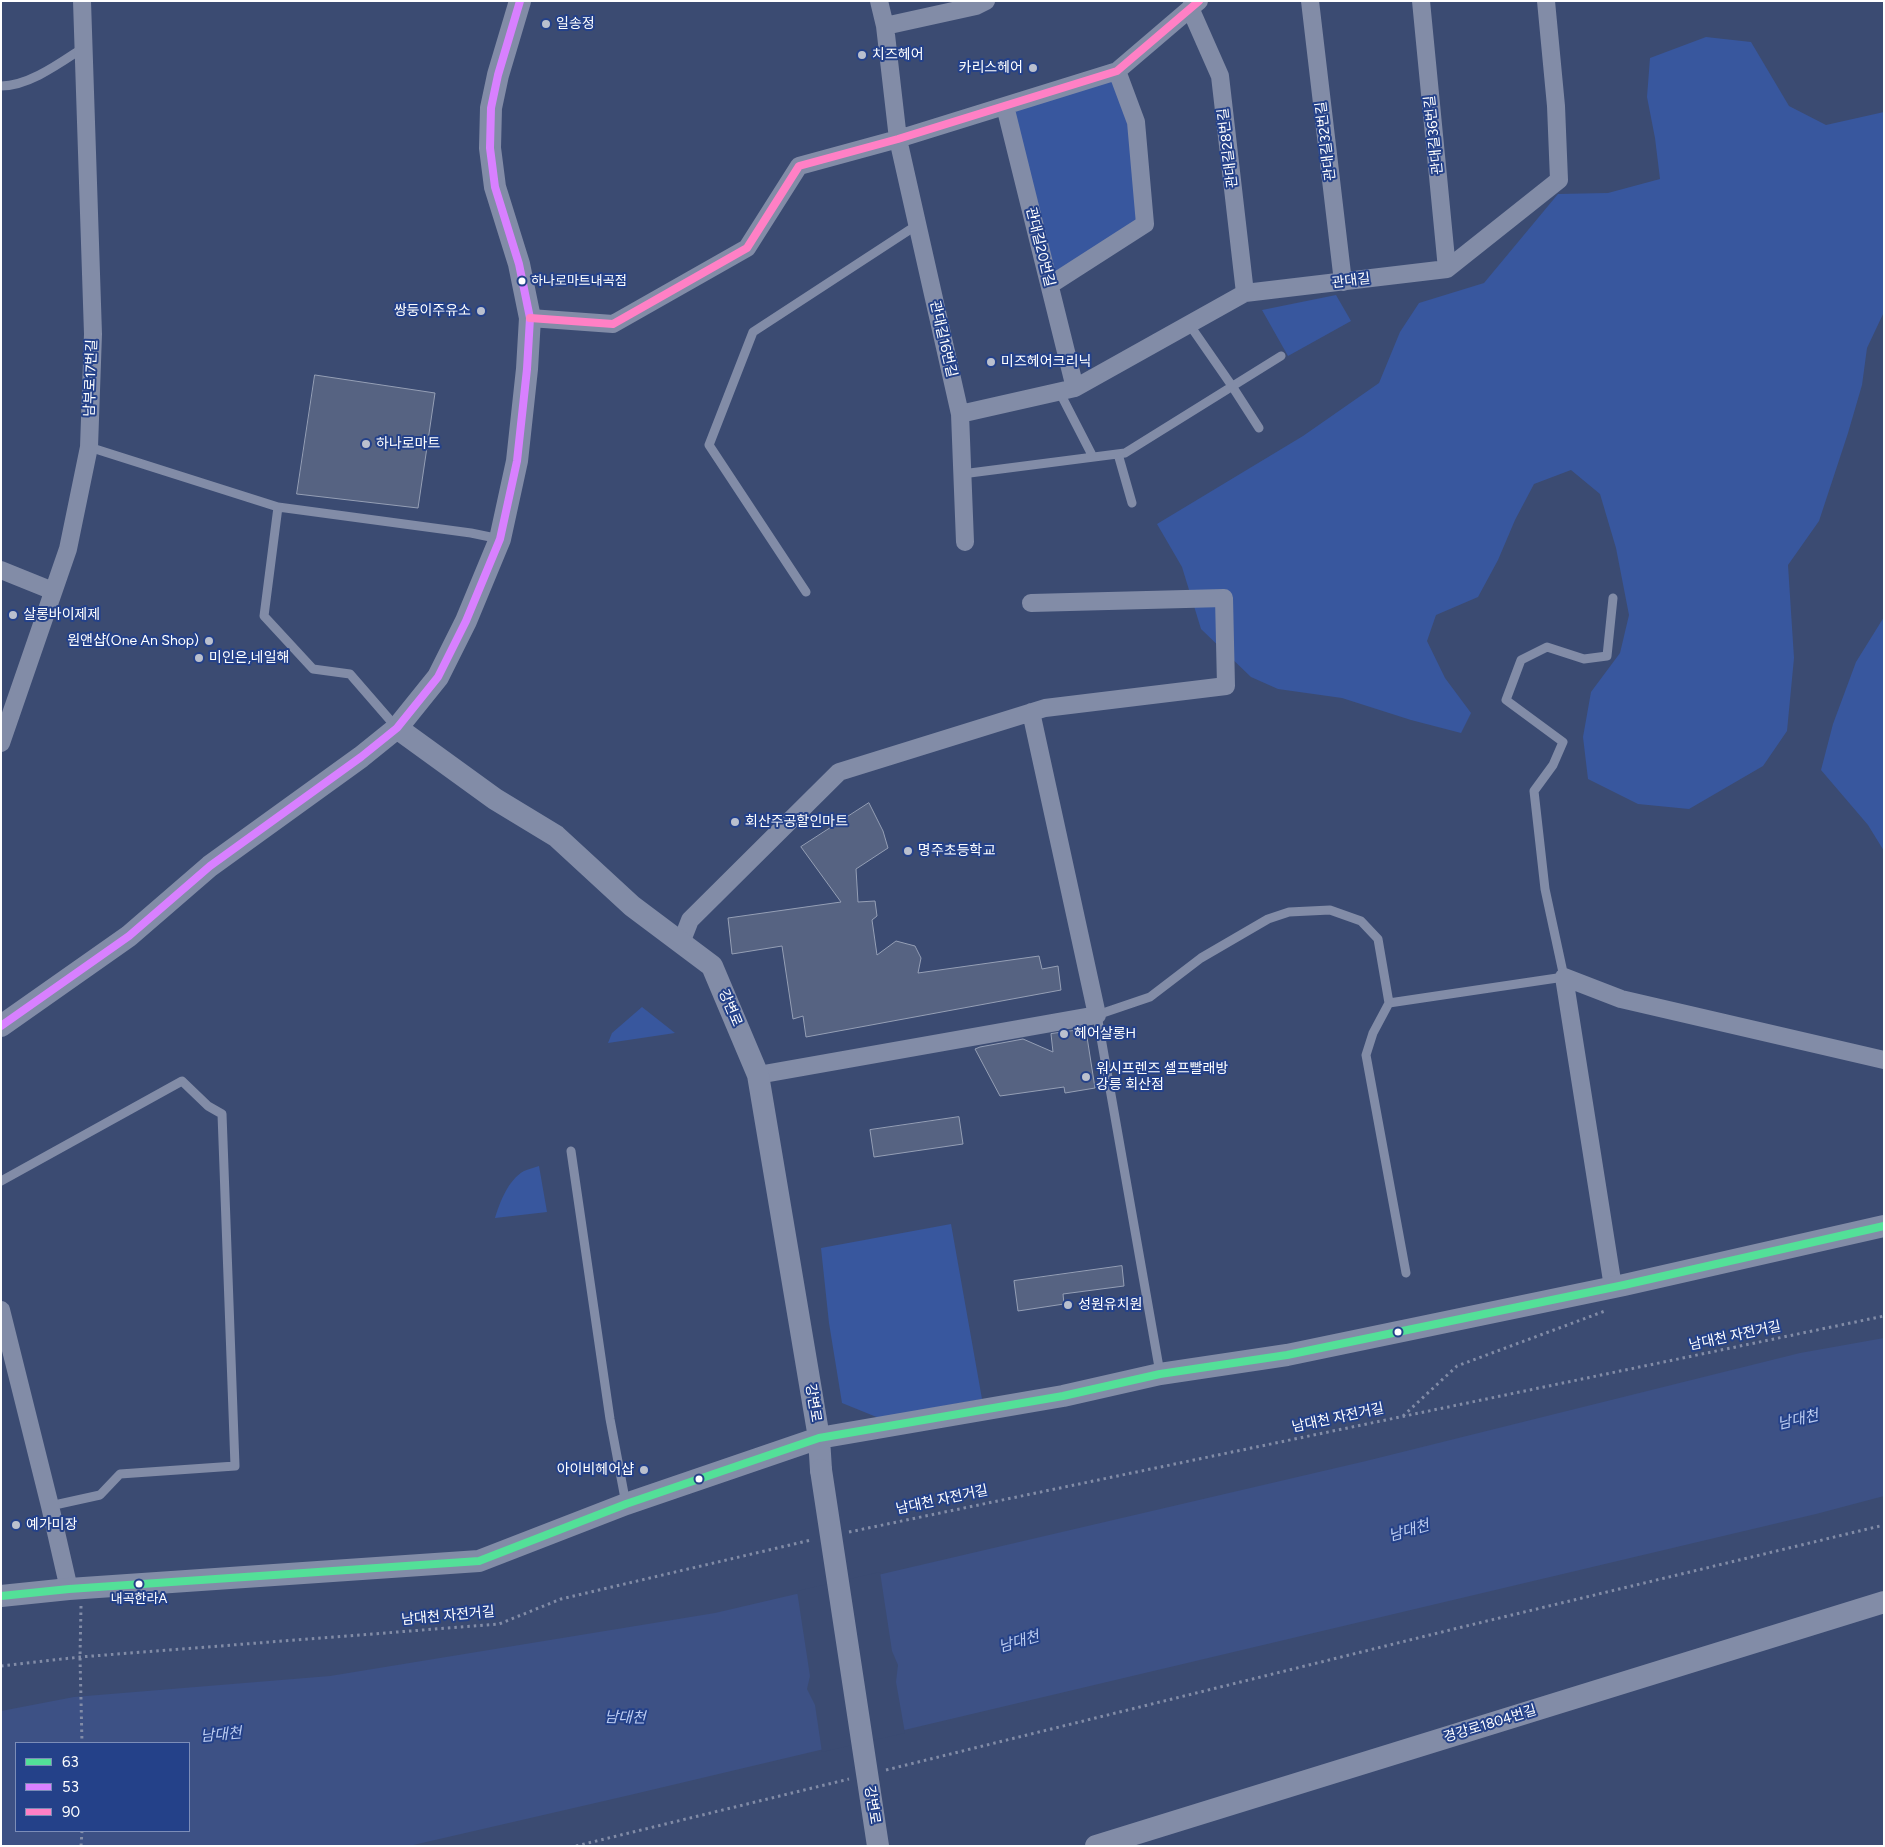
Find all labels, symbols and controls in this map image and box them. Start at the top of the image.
place label: 일송정 [556,16,595,32]
marker: 일송정 [540,18,552,30]
place label: 치즈헤어 [872,47,924,63]
marker: 치즈헤어 [856,49,868,61]
place label: 카리스헤어 [959,60,1023,76]
marker: 카리스헤어 [1027,62,1039,74]
street label: 관대길36번길 [1421,94,1447,176]
street label: 관대길32번길 [1313,100,1339,182]
street label: 관대길28번길 [1215,107,1241,189]
street label: 관대길20번길 [1022,206,1058,288]
street label: 관대길 [1331,270,1371,292]
place label: 하나로마트내곡점 [531,273,627,289]
marker: 하나로마트내곡점 [517,276,527,286]
street label: 관대길16번길 [926,299,960,379]
place label: 쌍둥이주유소 [394,303,471,319]
marker: 쌍둥이주유소 [475,305,487,317]
street label: 남부로17번길 [81,339,101,417]
place label: 미즈헤어크리닉 [1001,354,1091,370]
marker: 미즈헤어크리닉 [985,356,997,368]
place label: 하나로마트 [376,436,440,452]
marker: 하나로마트 [360,438,372,450]
place label: 살롱바이제제 [23,607,100,623]
marker: 살롱바이제제 [7,609,19,621]
place label: 원앤샵(One An Shop) [67,633,199,649]
marker: 원앤샵(One An Shop) [203,635,215,647]
place label: 미인은,네일해 [209,650,289,666]
marker: 미인은,네일해 [193,652,205,664]
place label: 회산주공할인마트 [745,814,848,830]
marker: 회산주공할인마트 [729,816,741,828]
place label: 명주초등학교 [918,843,995,859]
marker: 명주초등학교 [902,845,914,857]
street label: 강변로 [715,987,745,1029]
place label: 헤어살롱H [1074,1026,1136,1042]
marker: 헤어살롱H [1058,1028,1070,1040]
place label: 워시프렌즈 셀프빨래방 강릉 회산점 [1096,1061,1228,1094]
marker: 워시프렌즈 셀프빨래방 강릉 회산점 [1080,1071,1092,1083]
place label: 성원유치원 [1078,1297,1142,1313]
marker: 성원유치원 [1062,1299,1074,1311]
street label: 남대천 자전거길 [1687,1318,1783,1354]
unlabelled marker [1393,1327,1403,1337]
street label: 강변로 [802,1383,824,1423]
street label: 남대천 자전거길 [1290,1400,1386,1436]
water label: 남대천 [1776,1407,1820,1433]
place label: 아이비헤어샵 [557,1462,634,1478]
marker: 아이비헤어샵 [638,1464,650,1476]
unlabelled marker [694,1474,704,1484]
street label: 남대천 자전거길 [894,1482,990,1518]
place label: 예가미장 [26,1517,78,1533]
water label: 남대천 [1387,1517,1431,1545]
marker: 예가미장 [10,1519,22,1531]
marker: 내곡한라A [134,1579,144,1589]
place label: 내곡한라A [111,1591,167,1607]
street label: 남대천 자전거길 [401,1604,495,1628]
water label: 남대천 [997,1628,1041,1656]
street label: 경강로1804번길 [1441,1702,1539,1746]
water label: 남대천 [604,1709,646,1727]
water label: 남대천 [200,1724,242,1746]
legend [15,1742,190,1832]
text: 63 [62,1753,79,1771]
text: 53 [62,1778,79,1796]
street label: 강변로 [861,1785,883,1825]
text: 90 [62,1803,80,1821]

